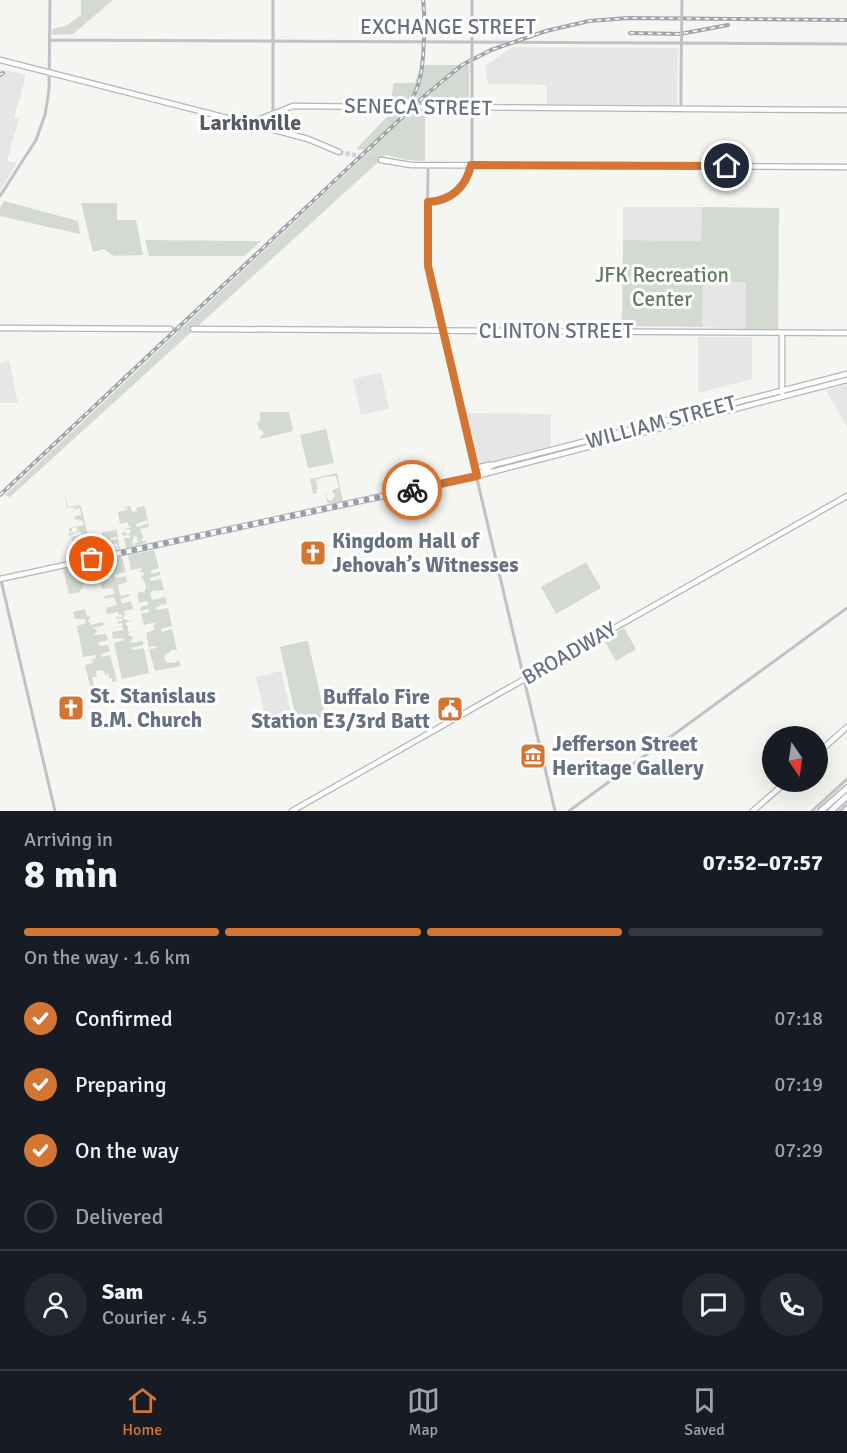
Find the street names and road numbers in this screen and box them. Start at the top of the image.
street label: EXCHANGE STREET [360,14,537,40]
street label: SENECA STREET [344,93,493,121]
street label: CLINTON STREET [479,318,634,344]
street label: WILLIAM STREET [583,389,740,455]
street label: BROADWAY [517,615,621,690]

